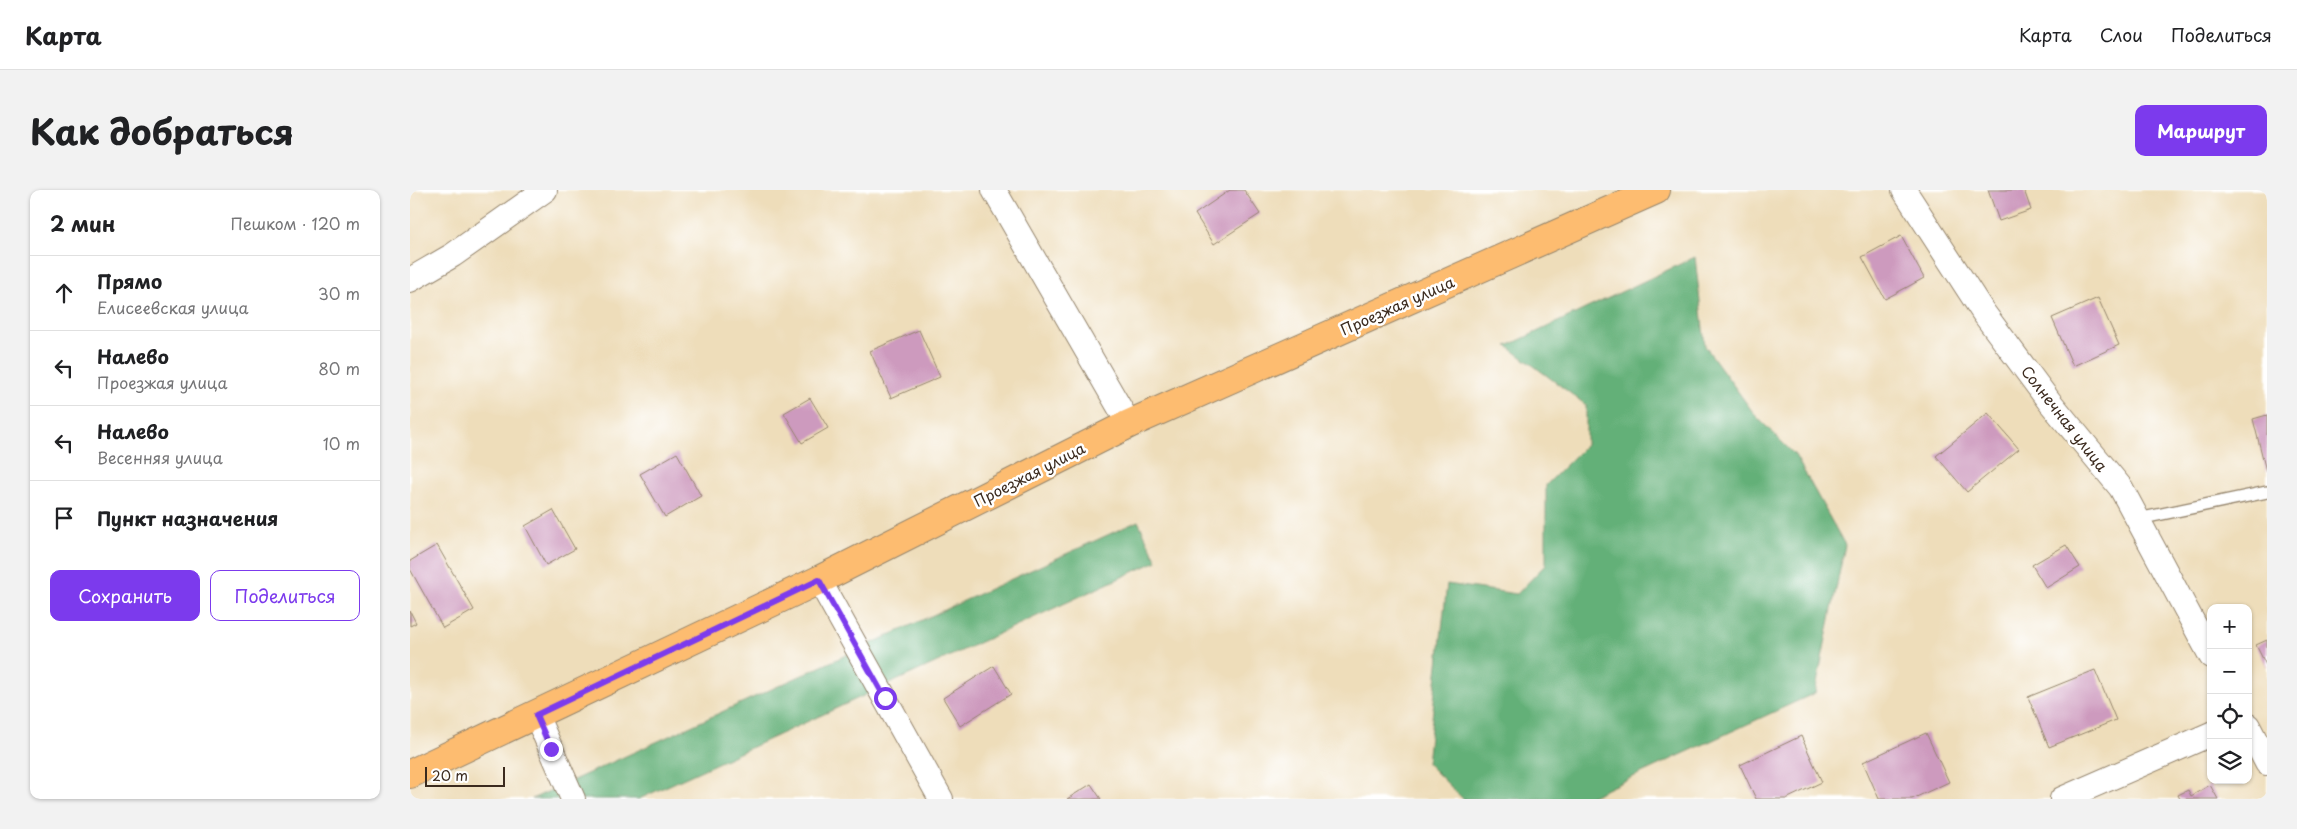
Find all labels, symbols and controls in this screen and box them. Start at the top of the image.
text: Карта [25,17,102,53]
text: Карта [2019,21,2072,48]
text: Слои [2100,21,2143,48]
text: Поделиться [2171,21,2272,48]
text: Как добраться [30,104,294,157]
button: Маршрут [2135,105,2267,156]
text: 2 мин [50,207,115,239]
text: Пешком · 120 m [231,211,360,235]
text: Прямо [97,267,162,295]
street label: Проезжая улица [1336,269,1458,340]
icon: ahead [50,279,78,307]
text: 30 m [318,281,360,305]
text: Елисеевская улица [97,295,249,319]
text: Налево [97,342,169,370]
icon: left [50,354,78,382]
text: 80 m [318,356,360,380]
street label: Солнечная улица [2016,360,2114,476]
text: Проезжая улица [97,370,227,394]
text: Налево [97,417,169,445]
icon: left [50,429,78,457]
text: 10 m [323,431,360,455]
street label: Проезжая улица [969,436,1089,512]
text: Весенняя улица [97,445,223,469]
icon: arrive [50,504,78,532]
text: Пункт назначения [97,504,278,532]
button: Сохранить [50,570,200,621]
button: Поделиться [210,570,360,621]
map controls [2207,604,2252,784]
button: + [2207,604,2252,649]
button: − [2207,649,2252,694]
route start [874,687,897,710]
button: locate [2207,694,2252,739]
route end [540,738,563,761]
button: layers [2207,739,2252,784]
scale bar [425,764,505,787]
text: 20 m [432,765,468,786]

